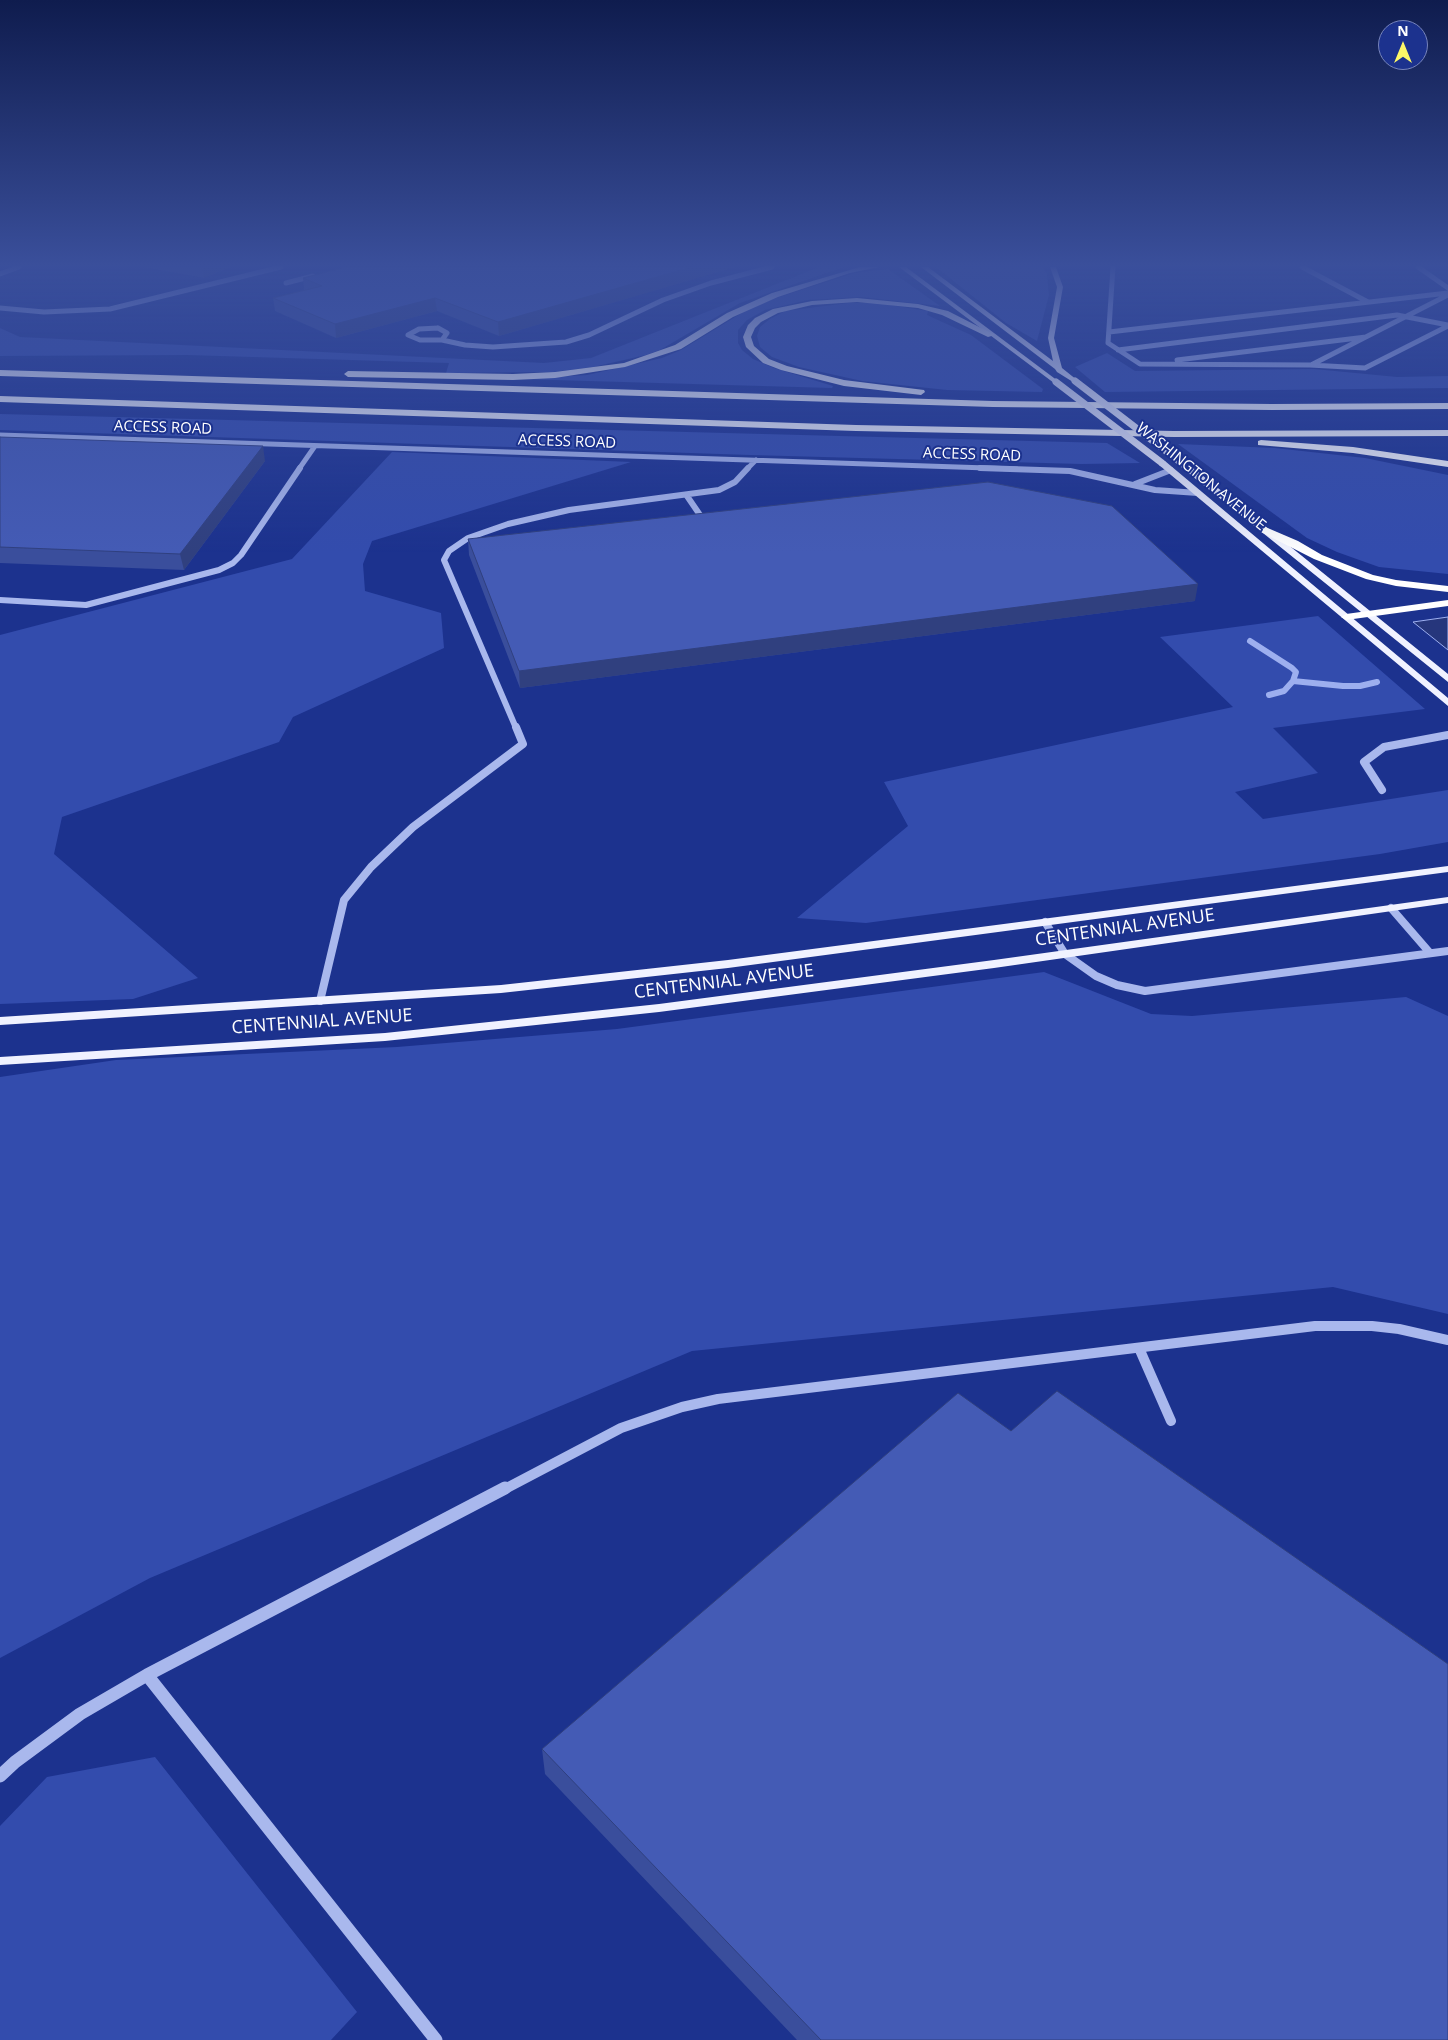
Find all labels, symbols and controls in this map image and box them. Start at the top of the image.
north arrow [1378,20,1428,70]
text: N [1397,21,1409,40]
street label: ACCESS ROAD [114,417,212,439]
street label: WASHINGTON AVENUE [1133,419,1269,535]
street label: ACCESS ROAD [518,431,616,453]
street label: ACCESS ROAD [923,444,1021,466]
street label: CENTENNIAL AVENUE [1034,905,1216,951]
street label: CENTENNIAL AVENUE [633,960,815,1004]
street label: CENTENNIAL AVENUE [231,1005,413,1039]

